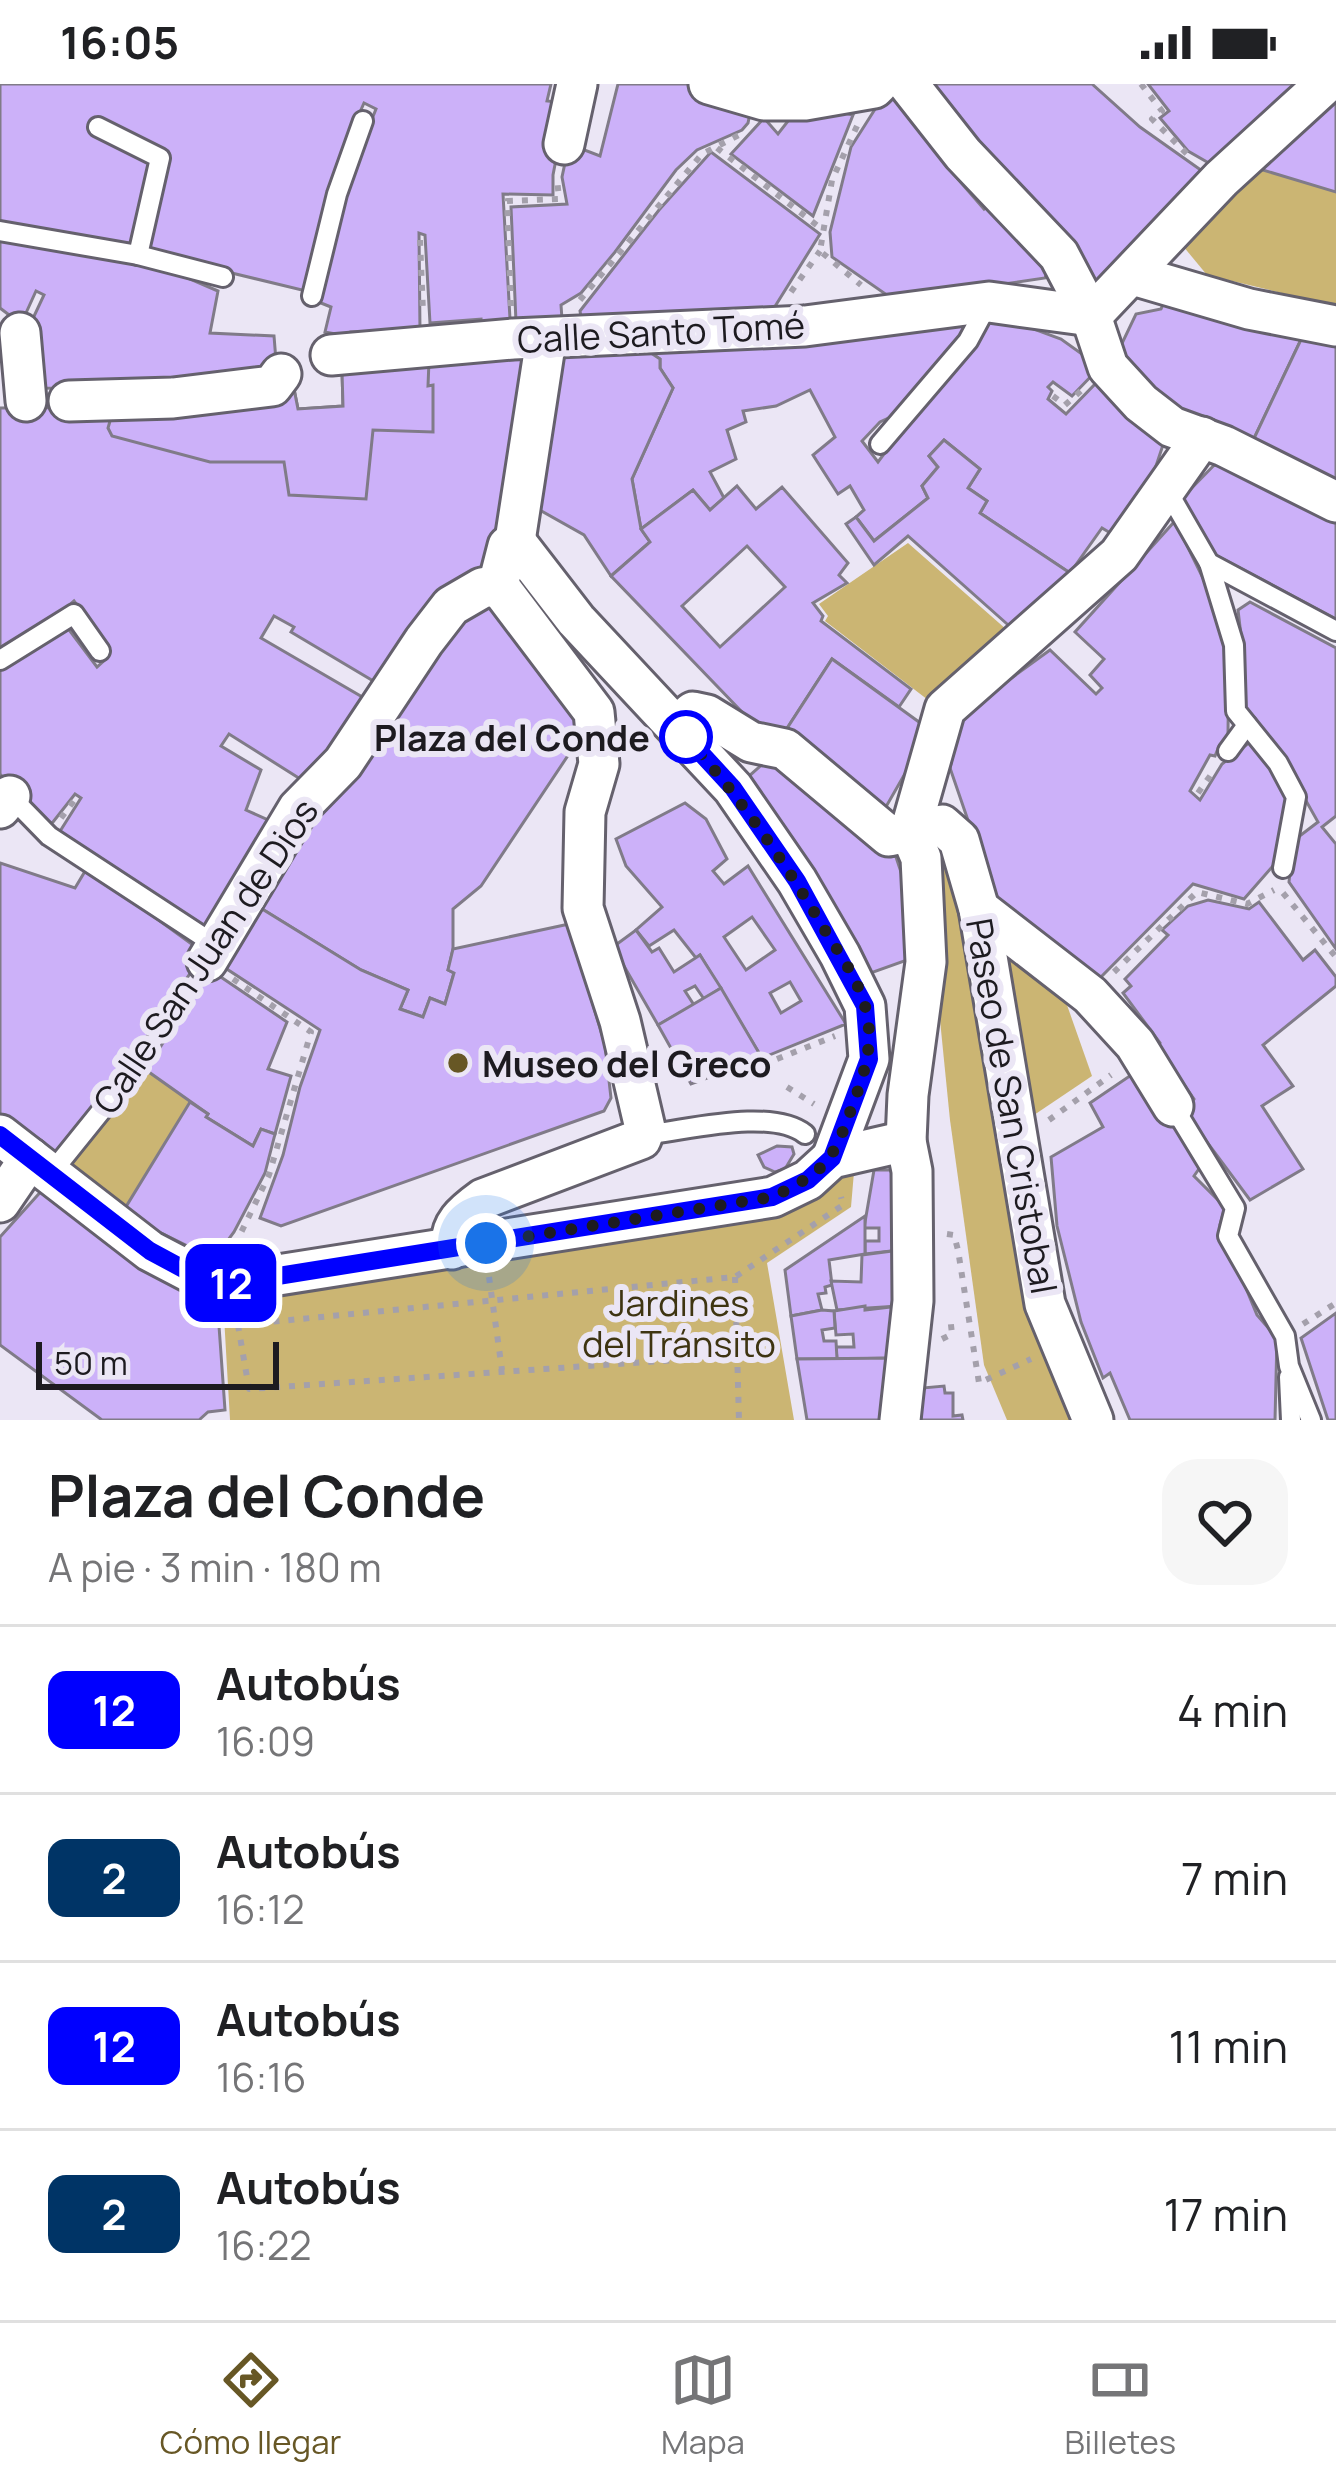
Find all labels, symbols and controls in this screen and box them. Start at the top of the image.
text: 16:05 [60,11,179,73]
street label: Calle Santo Tomé [516,300,806,364]
marker: Plaza del Conde [661,712,711,762]
place label: Plaza del Conde [374,713,650,762]
street label: Calle San Juan de Dios [81,789,329,1123]
street label: Paseo de San Cristobal [955,914,1069,1298]
place label: Museo del Greco [482,1039,772,1088]
marker: Museo del Greco [445,1050,471,1076]
your location [456,1213,516,1273]
line badge: 12 [177,1244,285,1322]
text: 12 [209,1254,253,1312]
park label: Jardines del Tránsito [582,1278,776,1368]
scale bar [36,1336,279,1389]
text: 50 m [54,1340,128,1385]
text: Plaza del Conde [48,1456,485,1534]
button: heart [1162,1459,1288,1585]
text: A pie · 3 min · 180 m [48,1540,382,1594]
text: Autobús [216,1652,401,1714]
text: 4 min [1177,1679,1288,1741]
text: 12 [92,1681,136,1739]
text: 16:09 [216,1714,315,1768]
text: Autobús [216,1820,401,1882]
text: 7 min [1181,1847,1288,1909]
text: 2 [101,1849,127,1907]
text: 16:12 [216,1882,305,1936]
text: Autobús [216,1988,401,2050]
text: 11 min [1169,2015,1288,2077]
text: 12 [92,2017,136,2075]
text: 16:16 [216,2050,306,2104]
text: Autobús [216,2156,401,2218]
text: 17 min [1163,2183,1288,2245]
text: 2 [101,2185,127,2243]
text: 16:22 [216,2218,312,2272]
tab: Cómo llegar [160,2347,341,2464]
tab: Mapa [661,2347,745,2464]
tab: Billetes [1064,2347,1176,2464]

